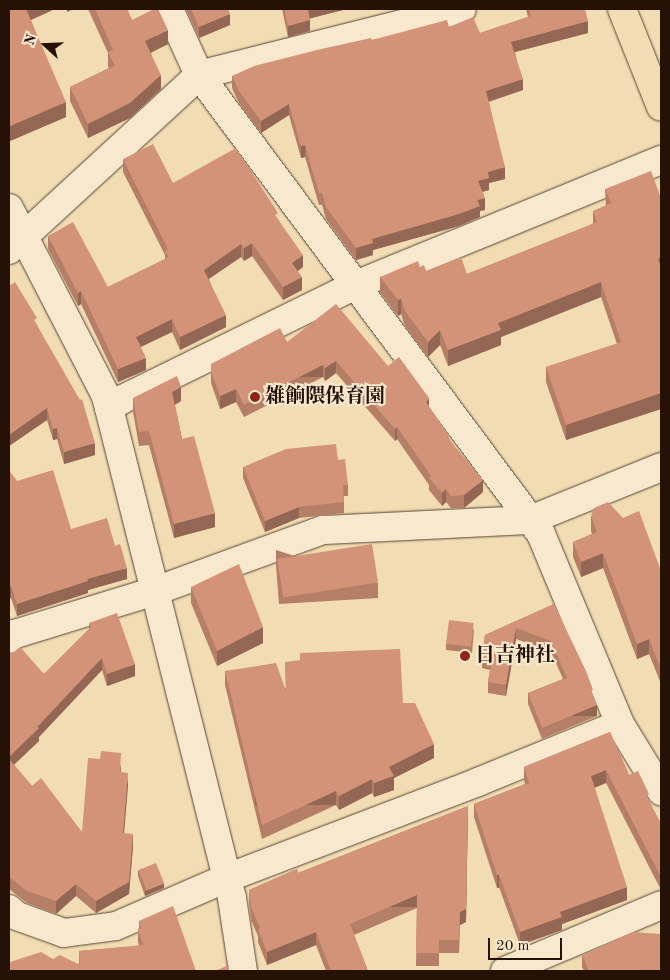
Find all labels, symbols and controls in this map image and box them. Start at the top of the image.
north arrow [20,20,70,70]
text: N [22,32,39,47]
place label: 雑餉隈保育園 [265,385,385,409]
marker: 雑餉隈保育園 [249,391,261,403]
place label: 日吉神社 [475,644,555,668]
marker: 日吉神社 [459,650,471,662]
scale bar [490,928,564,960]
text: 20 m [496,939,530,954]

